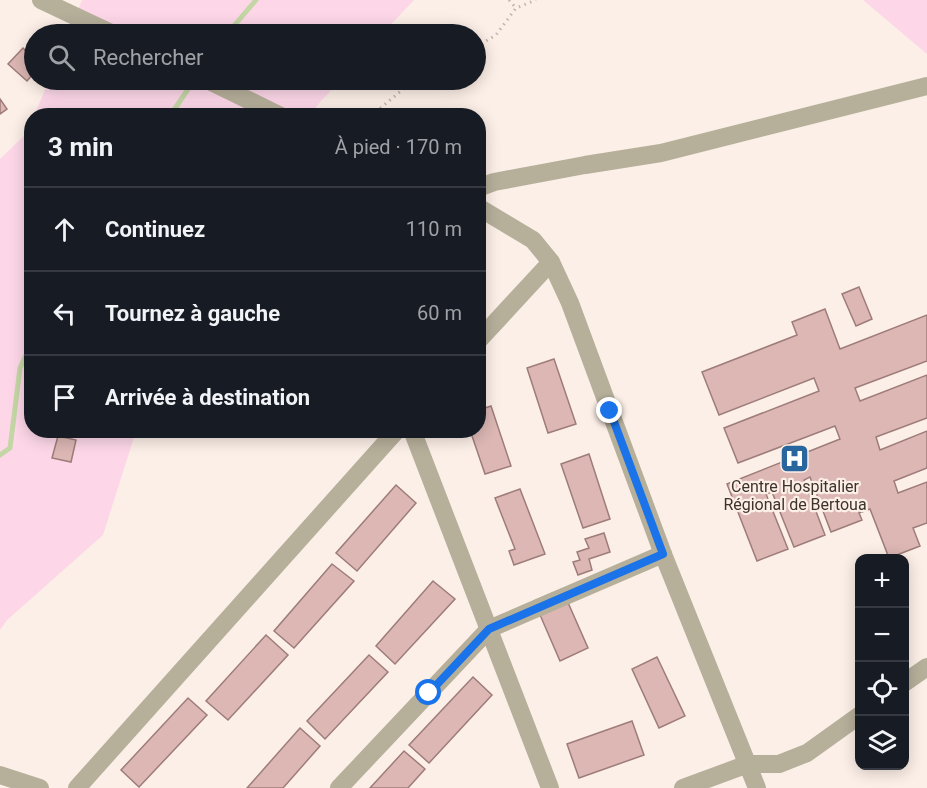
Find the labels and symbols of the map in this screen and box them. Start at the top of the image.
route end [596,397,622,423]
hospital icon: Centre Hospitalier Régional de Bertoua [779,442,811,474]
place label: Centre Hospitalier Régional de Bertoua [723,477,867,514]
route start [415,679,441,705]

